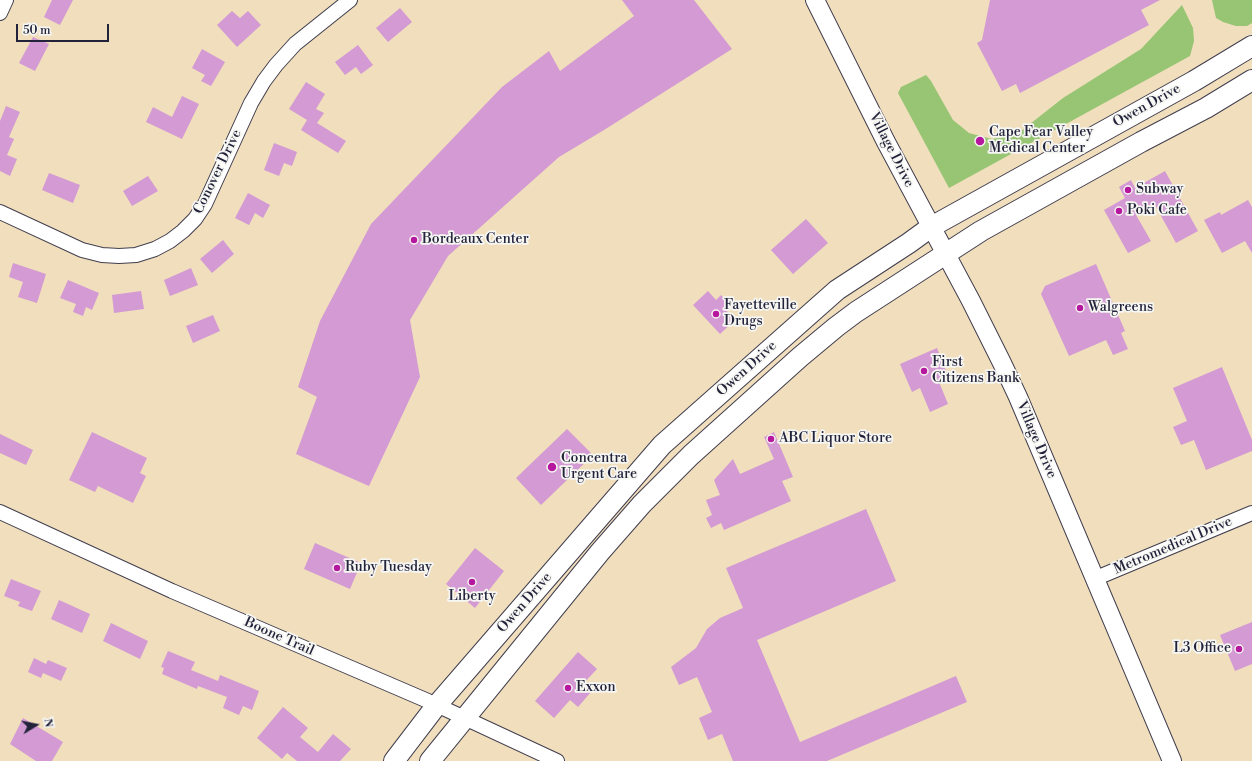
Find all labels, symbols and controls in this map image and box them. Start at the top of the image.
scale bar [18,16,111,42]
text: 50 m [23,23,51,38]
street label: Owen Drive [1110,81,1184,131]
street label: Village Drive [865,110,917,190]
place label: Cape Fear Valley Medical Center [989,125,1093,158]
street label: Conover Drive [190,127,246,217]
marker: Cape Fear Valley Medical Center [974,135,986,147]
place label: Subway [1136,182,1183,198]
marker: Subway [1123,185,1133,195]
place label: Poki Cafe [1127,203,1187,219]
marker: Poki Cafe [1114,206,1124,216]
place label: Bordeaux Center [422,232,529,248]
marker: Bordeaux Center [409,235,419,245]
place label: Fayetteville Drugs [724,298,797,330]
place label: Walgreens [1088,300,1153,316]
marker: Walgreens [1075,303,1085,313]
marker: Fayetteville Drugs [711,309,721,319]
street label: Owen Drive [714,338,780,400]
place label: First Citizens Bank [932,355,1019,388]
marker: First Citizens Bank [919,366,929,376]
street label: Village Drive [1012,399,1060,481]
place label: ABC Liquor Store [779,431,892,447]
marker: ABC Liquor Store [766,434,776,444]
place label: Concentra Urgent Care [561,451,637,484]
marker: Concentra Urgent Care [546,461,558,473]
street label: Metromedical Drive [1111,513,1235,579]
place label: Ruby Tuesday [345,560,432,576]
marker: Ruby Tuesday [332,563,342,573]
street label: Owen Drive [494,569,556,637]
marker: Liberty [467,577,477,587]
place label: Liberty [448,589,496,605]
street label: Boone Trail [241,614,317,660]
place label: L3 Office [1173,641,1231,657]
marker: L3 Office [1234,644,1244,654]
place label: Exxon [576,680,616,696]
marker: Exxon [563,683,573,693]
north arrow [16,705,56,745]
text: N [40,717,55,728]

